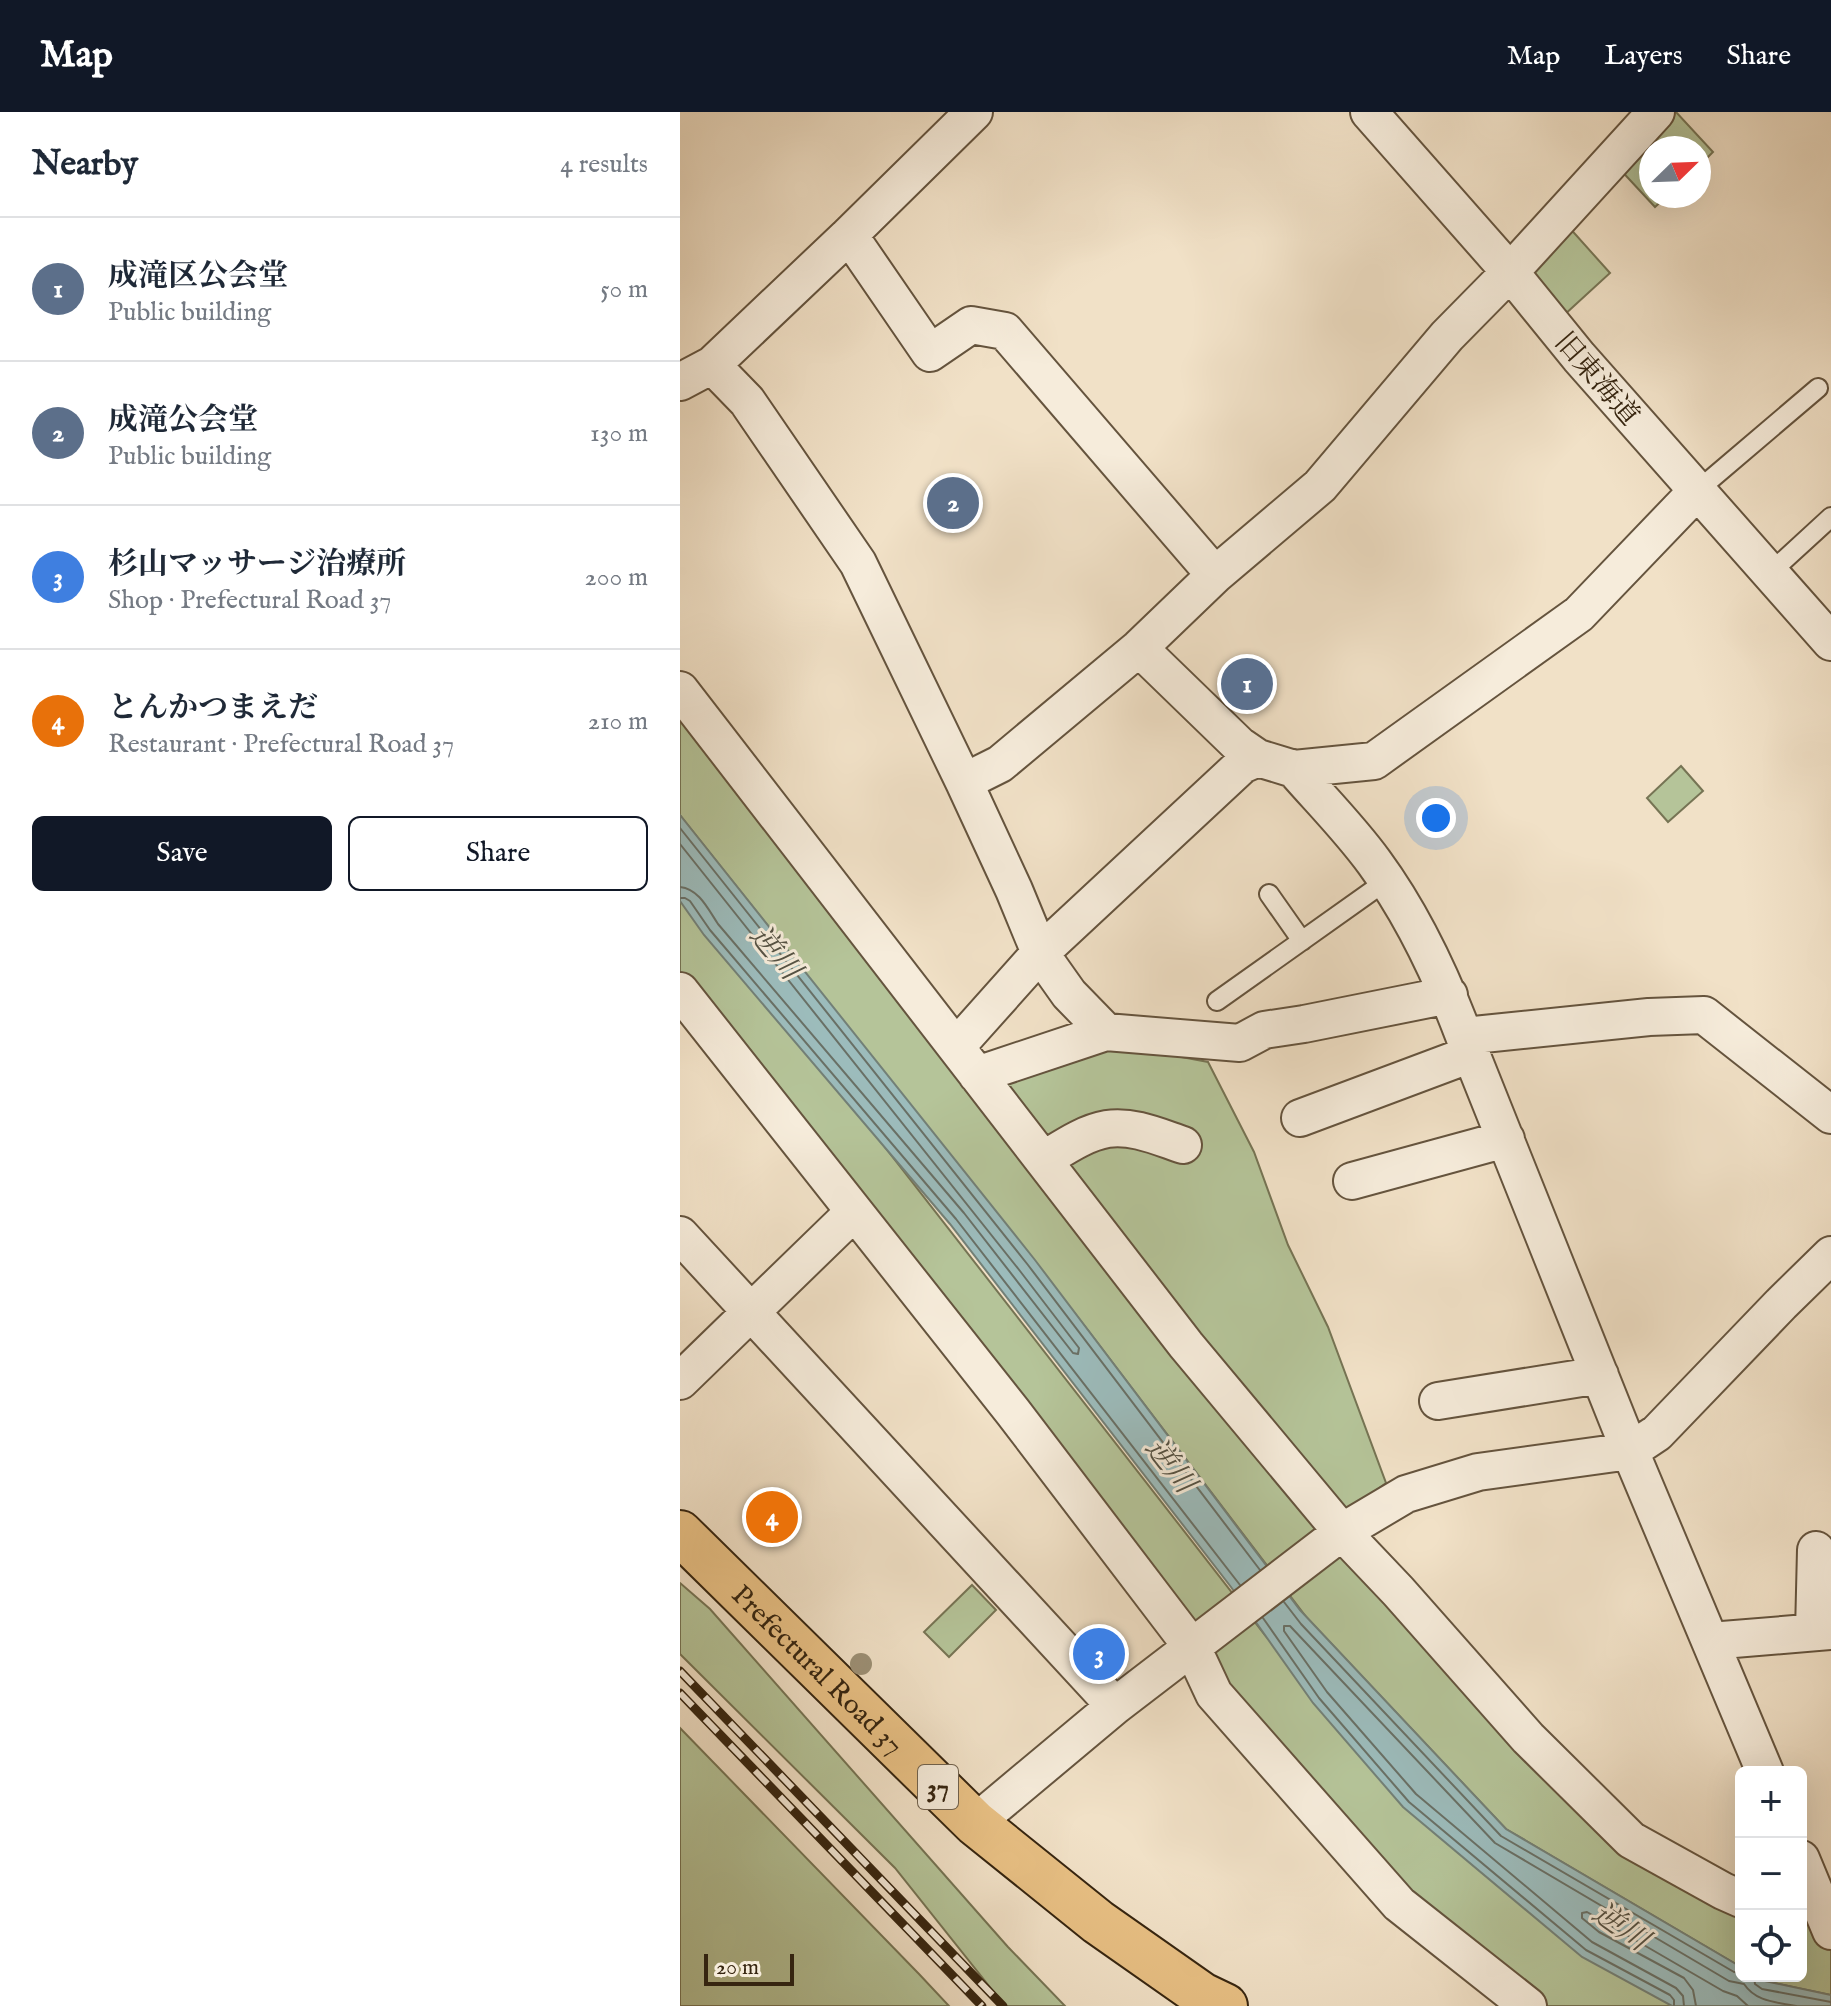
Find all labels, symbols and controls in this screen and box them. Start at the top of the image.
text: Map [40,32,113,80]
text: Map [1507,39,1560,74]
text: Layers [1604,39,1683,74]
text: Share [1727,39,1791,74]
north arrow [1639,136,1711,208]
text: Nearby [32,143,138,186]
text: 4 results [560,148,648,181]
text: 成滝区公会堂 [108,258,288,296]
text: 1 [53,273,63,306]
text: 50 m [600,273,648,306]
text: Public building [108,296,271,329]
street label: 旧東海道 [1546,326,1646,433]
text: 成滝公会堂 [108,402,258,440]
text: 2 [52,417,64,450]
text: 130 m [590,417,648,450]
text: Public building [108,440,271,473]
pin: 2 [927,473,979,533]
text: 杉山マッサージ治療所 [108,546,406,584]
text: 3 [53,561,63,594]
text: 200 m [584,561,648,594]
text: Shop · Prefectural Road 37 [108,584,392,617]
pin: 1 [1221,654,1273,714]
text: とんかつまえだ [108,690,318,728]
text: 4 [52,705,64,738]
text: 210 m [588,705,648,738]
text: Restaurant · Prefectural Road 37 [108,728,454,761]
your location [1416,798,1456,838]
button: Save [32,816,332,891]
button: Share [348,816,648,891]
water label: 逆川 [741,918,810,991]
water label: 逆川 [1136,1431,1205,1504]
pin: 4 [746,1487,798,1547]
street label: Prefectural Road 37 [723,1579,910,1763]
pin: 3 [1073,1624,1125,1684]
road number: 37 [918,1765,958,1809]
map controls [1735,1766,1807,1982]
button: + [1735,1766,1807,1838]
button: − [1735,1838,1807,1910]
water label: 逆川 [1584,1895,1658,1962]
button: locate [1735,1910,1807,1982]
scale bar [704,1950,794,1986]
text: 20 m [716,1954,759,1982]

